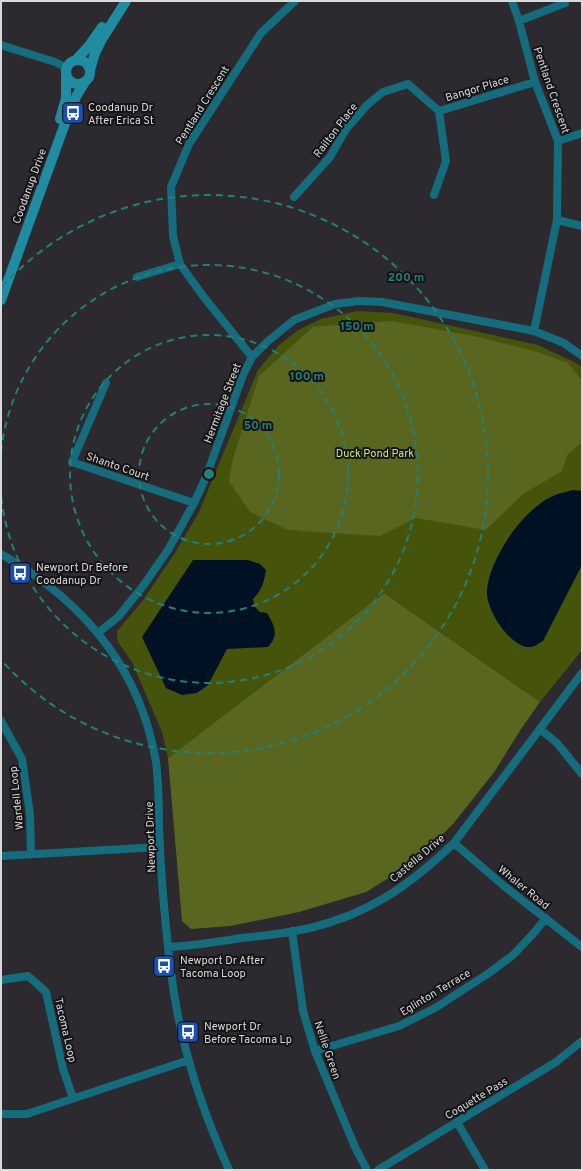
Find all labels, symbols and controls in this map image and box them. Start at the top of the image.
street label: Pentland Crescent [530,45,572,135]
street label: Pentland Crescent [173,63,233,148]
street label: Bangor Place [444,73,511,105]
bus stop icon: Coodanup Dr After Erica St [60,100,86,126]
street label: Railton Place [311,100,361,161]
place label: Coodanup Dr After Erica St [88,101,154,128]
street label: Coodanup Drive [10,147,50,226]
text: 200 m [388,270,424,286]
text: 150 m [340,319,374,335]
street label: Hermitage Street [201,361,245,446]
text: 100 m [290,369,324,385]
text: 50 m [244,418,272,434]
park label: Duck Pond Park [336,447,414,461]
street label: Shanto Court [84,450,151,484]
centre of rings [202,467,216,481]
bus stop icon: Newport Dr Before Coodanup Dr [7,560,33,586]
place label: Newport Dr Before Coodanup Dr [36,561,128,588]
street label: Wardell Loop [7,765,27,831]
street label: Newport Drive [143,801,159,873]
street label: Castella Drive [387,831,448,886]
street label: Whaler Road [495,863,552,913]
bus stop icon: Newport Dr After Tacoma Loop [151,953,177,979]
place label: Newport Dr After Tacoma Loop [180,954,265,981]
street label: Eglinton Terrace [398,966,473,1019]
street label: Tacoma Loop [51,997,79,1064]
bus stop icon: Newport Dr Before Tacoma Lp [175,1019,201,1045]
street label: Nellie Green [311,1019,344,1081]
place label: Newport Dr Before Tacoma Lp [204,1020,292,1047]
street label: Coquette Pass [442,1075,511,1123]

